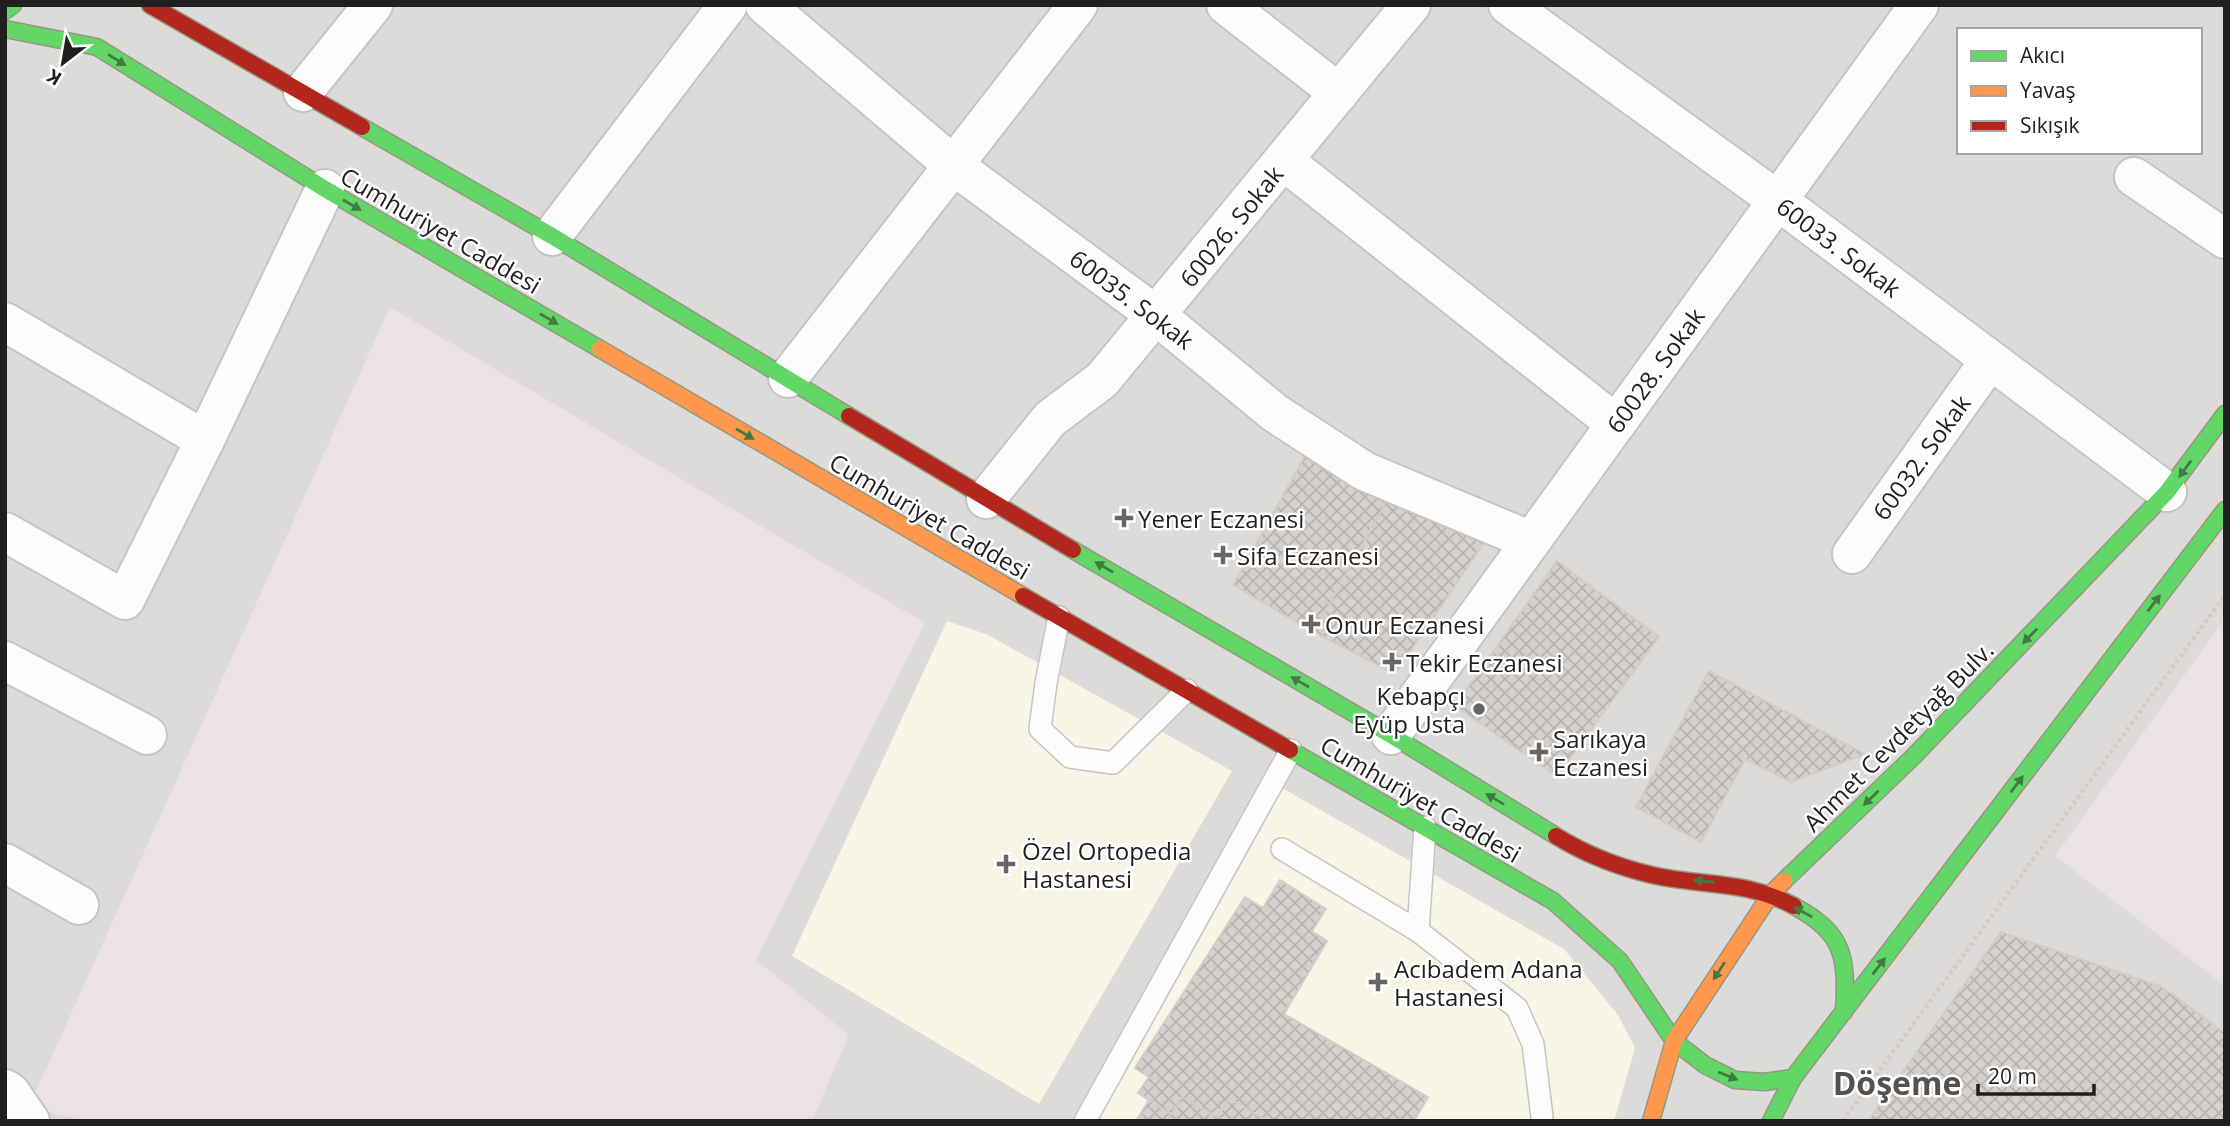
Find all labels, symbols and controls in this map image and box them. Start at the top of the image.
north arrow [28,28,98,98]
legend [1957,28,2202,154]
text: Akıcı [2020,41,2065,69]
one-way arrow [107,53,127,66]
text: K [42,63,66,92]
text: Yavaş [2020,76,2076,104]
text: Sıkışık [2020,111,2080,139]
street label: 60026. Sokak [1172,158,1290,294]
street label: Cumhuriyet Caddesi [335,159,547,301]
street label: 60033. Sokak [1770,189,1908,305]
one-way arrow [343,199,362,211]
street label: 60035. Sokak [1063,241,1201,357]
street label: 60028. Sokak [1598,300,1712,439]
one-way arrow [539,313,559,325]
street label: 60032. Sokak [1864,387,1978,526]
one-way arrow [736,428,755,440]
street label: Cumhuriyet Caddesi [824,445,1036,587]
one-way arrow [2178,460,2192,478]
place label: Yener Eczanesi [1138,502,1304,535]
marker: Yener Eczanesi [1116,510,1132,526]
place label: Sifa Eczanesi [1237,539,1379,572]
marker: Sifa Eczanesi [1215,547,1231,563]
one-way arrow [1094,561,1113,574]
one-way arrow [2147,594,2161,612]
place label: Onur Eczanesi [1325,608,1484,641]
marker: Onur Eczanesi [1303,616,1319,632]
one-way arrow [2021,627,2038,644]
street label: Ahmet Cevdetyağ Bulv. [1796,634,2000,838]
place label: Tekir Eczanesi [1406,646,1563,679]
marker: Tekir Eczanesi [1384,654,1400,670]
one-way arrow [1291,676,1310,688]
place label: Kebapçı Eyüp Usta [1353,679,1465,740]
marker: Kebapçı Eyüp Usta [1471,701,1487,717]
place label: Sarıkaya Eczanesi [1553,722,1648,783]
street label: Cumhuriyet Caddesi [1315,728,1527,870]
marker: Sarıkaya Eczanesi [1531,744,1547,760]
one-way arrow [2009,776,2024,794]
one-way arrow [1862,789,1879,806]
one-way arrow [1486,792,1505,805]
place label: Özel Ortopedia Hastanesi [1022,834,1191,895]
marker: Özel Ortopedia Hastanesi [996,854,1016,874]
one-way arrow [1693,875,1715,886]
one-way arrow [1793,906,1813,917]
place label: Acıbadem Adana Hastanesi [1394,952,1583,1013]
one-way arrow [1872,956,1886,975]
one-way arrow [1713,961,1726,981]
marker: Acıbadem Adana Hastanesi [1368,972,1388,992]
scale bar [1978,1052,2094,1096]
district label: Döşeme [1833,1061,1961,1104]
text: 20 m [1988,1062,2037,1090]
one-way arrow [1718,1070,1739,1081]

